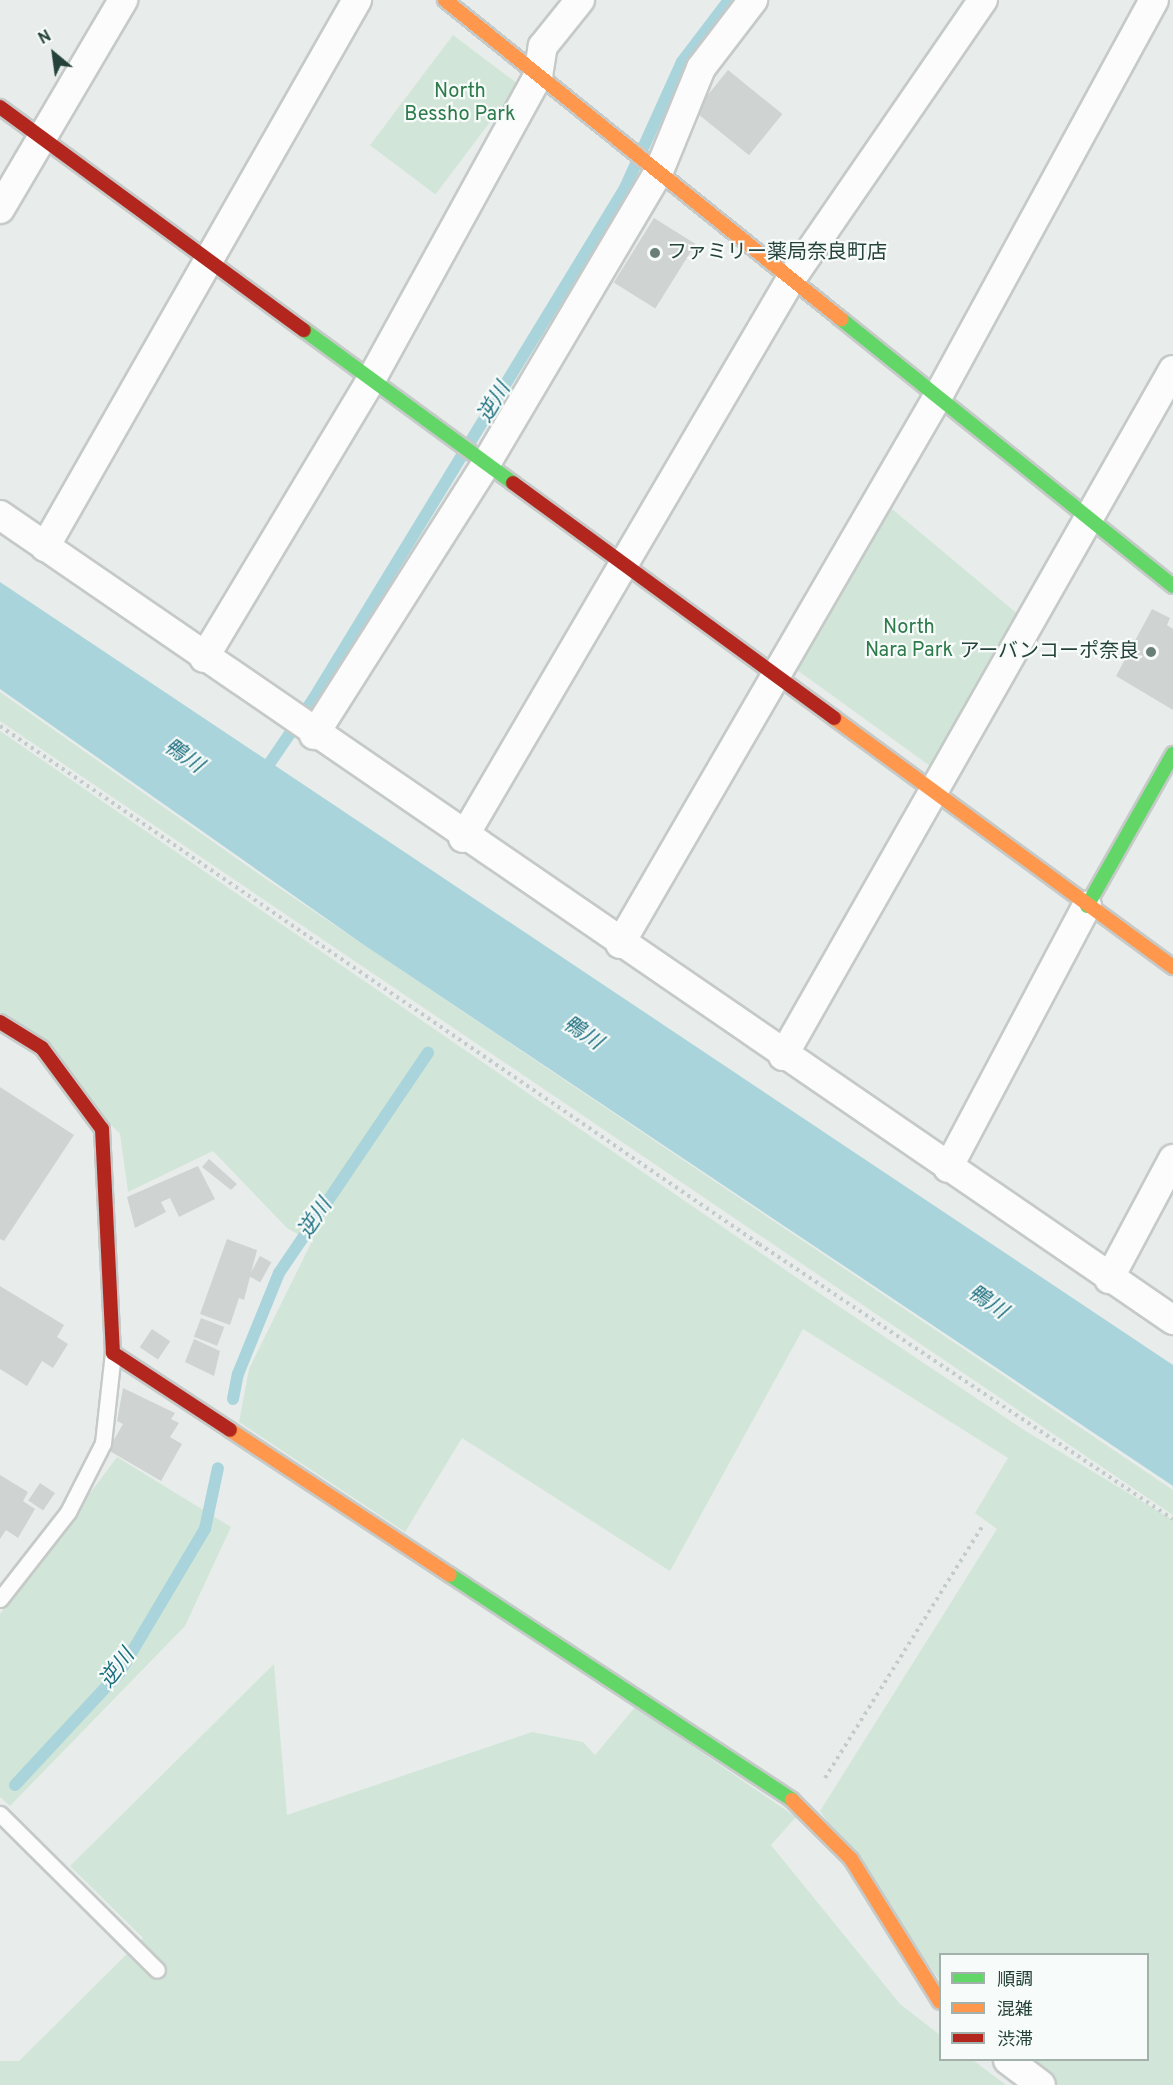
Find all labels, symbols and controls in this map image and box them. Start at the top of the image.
north arrow [24,24,84,84]
text: N [35,27,55,50]
park label: North Bessho Park [404,81,516,128]
place label: ファミリー薬局奈良町店 [667,241,887,265]
marker: ファミリー薬局奈良町店 [648,246,662,260]
water label: 逆川 [473,379,517,427]
park label: North Nara Park [865,617,953,664]
place label: アーバンコーポ奈良 [960,640,1139,664]
marker: アーバンコーポ奈良 [1144,645,1158,659]
water label: 鴨川 [159,735,207,779]
water label: 鴨川 [558,1012,606,1056]
water label: 逆川 [294,1195,338,1243]
water label: 鴨川 [963,1281,1011,1325]
water label: 逆川 [95,1645,141,1693]
legend [939,1953,1149,2061]
text: 順調 [997,1969,1033,1992]
text: 混雑 [997,1999,1033,2022]
text: 渋滞 [997,2029,1033,2052]

